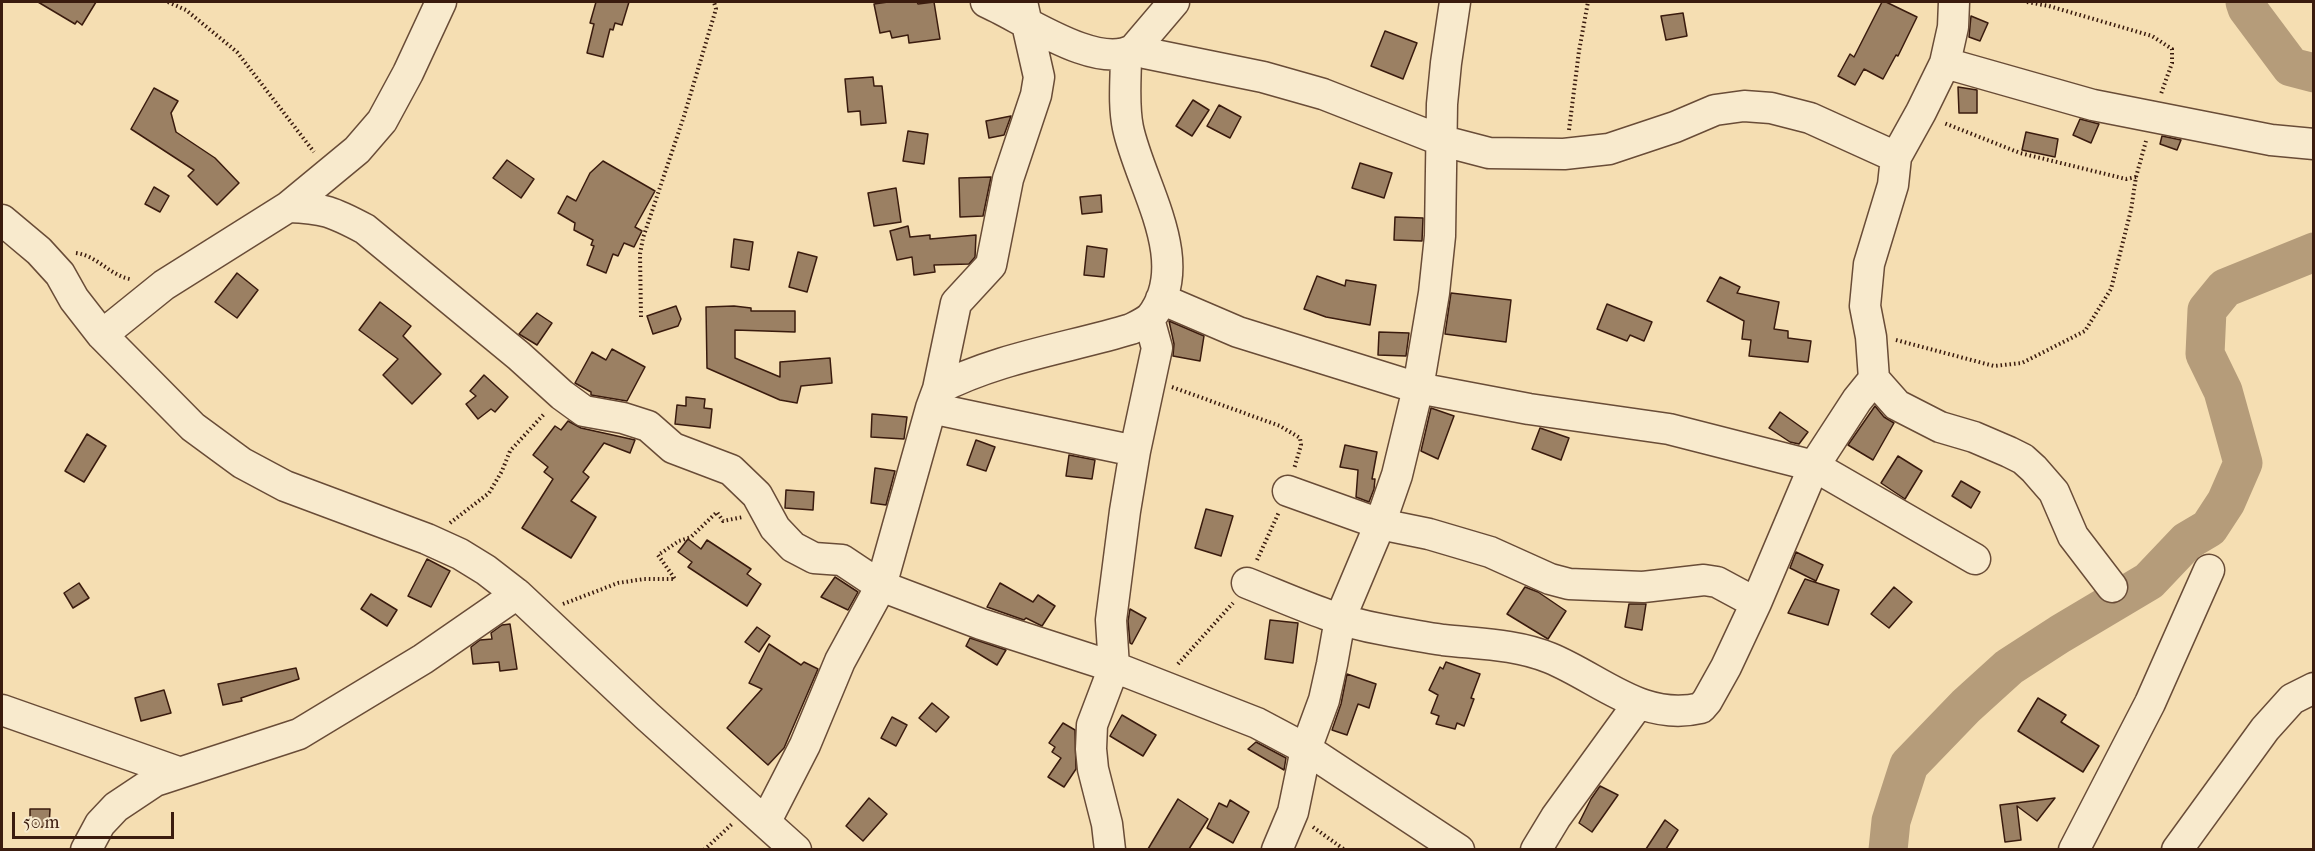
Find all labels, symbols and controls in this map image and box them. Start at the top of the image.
scale bar [15,800,177,838]
text: 50 m [23,812,59,833]

